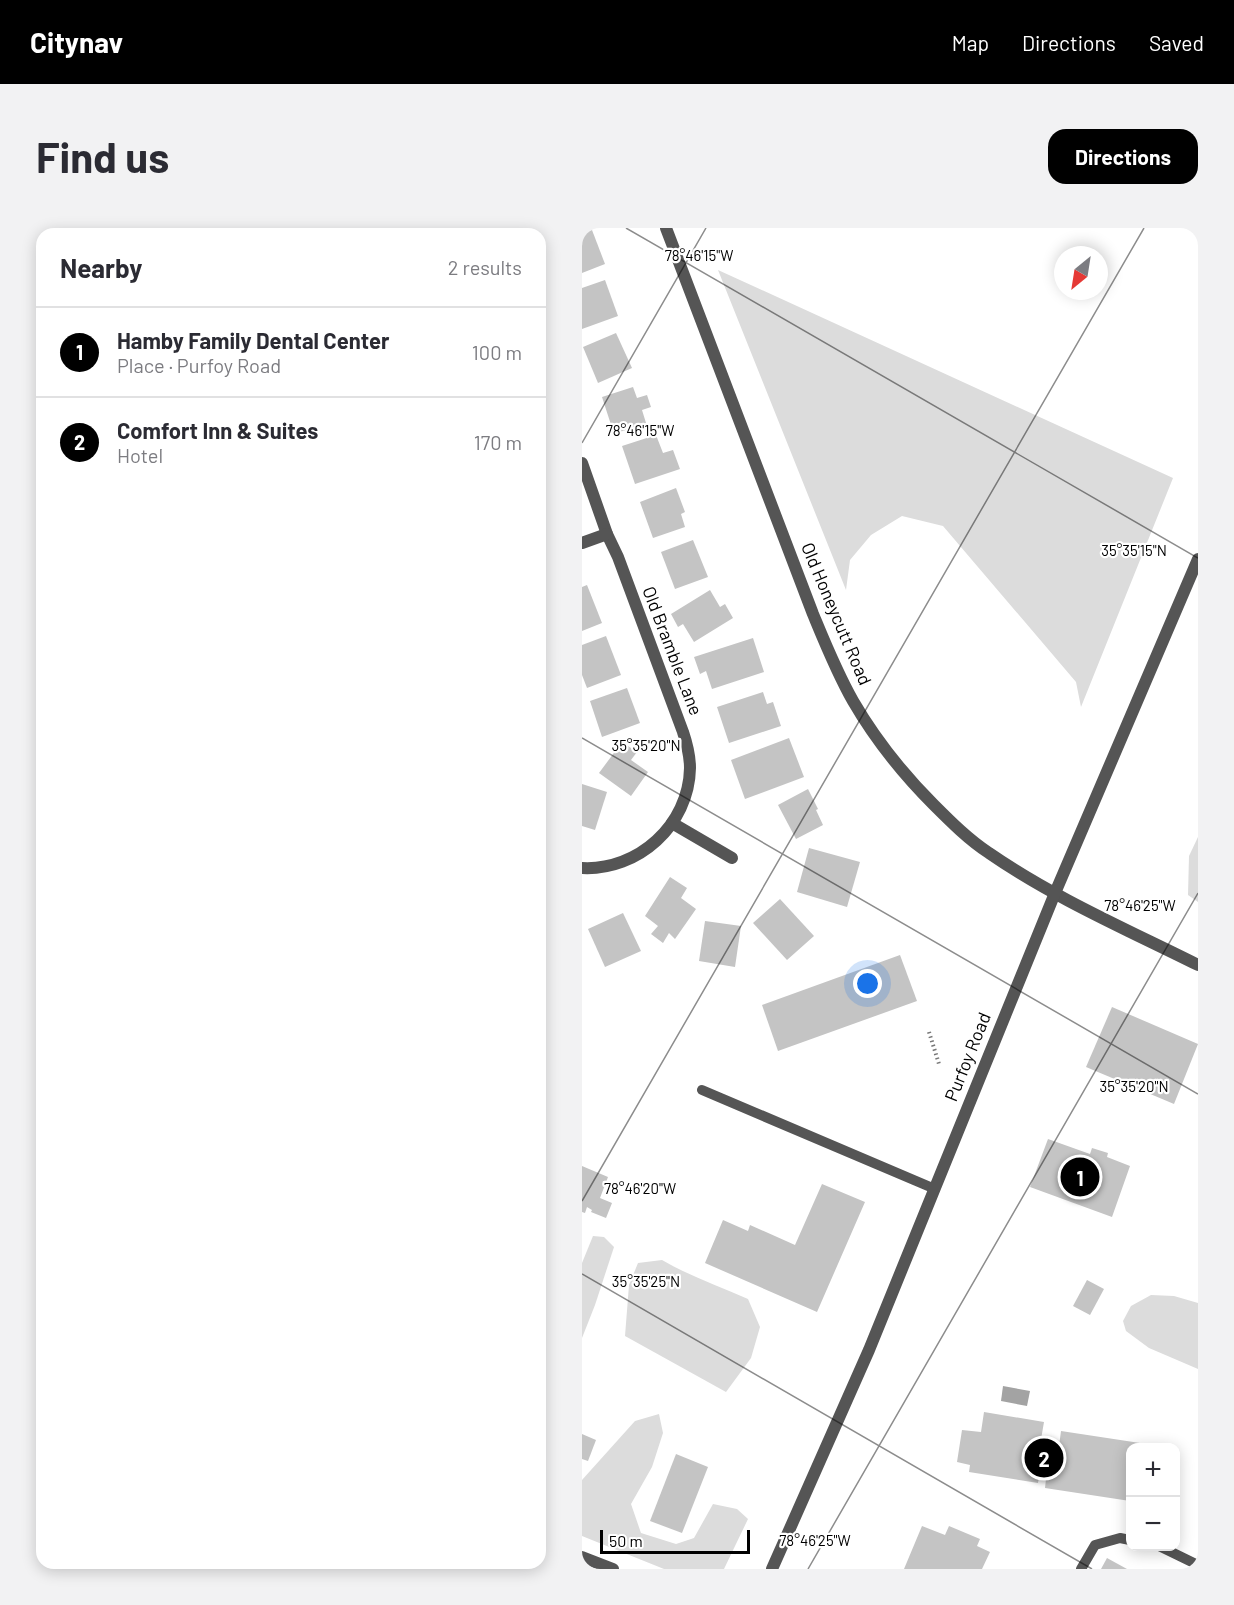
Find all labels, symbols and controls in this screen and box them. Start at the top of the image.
text: Citynav [30,25,123,59]
text: Map [952,30,989,55]
text: Directions [1022,30,1116,55]
text: Saved [1149,30,1204,55]
button: Directions [1048,129,1198,184]
text: Find us [36,131,169,181]
text: 78°46'15"W [665,246,733,264]
north arrow [1054,246,1108,300]
text: Nearby [60,252,142,283]
text: 2 results [448,255,522,279]
text: Hamby Family Dental Center [117,327,389,353]
text: 1 [76,340,83,364]
text: 100 m [472,340,522,364]
text: Place · Purfoy Road [117,353,281,377]
text: Comfort Inn & Suites [117,417,318,443]
text: 78°46'15"W [606,421,674,439]
text: 2 [74,430,85,454]
text: 170 m [474,430,522,454]
text: Hotel [117,443,163,467]
street label: Old Honeycutt Road [797,539,877,688]
text: 35°35'15"N [1101,541,1167,559]
street label: Old Bramble Lane [638,583,708,718]
text: 35°35'20"N [611,736,681,754]
text: 78°46'25"W [1104,896,1176,914]
your location [853,969,882,998]
street label: Purfoy Road [939,1009,995,1104]
text: 35°35'20"N [1099,1077,1169,1095]
pin: 1 [1060,1154,1100,1200]
text: 78°46'20"W [604,1179,676,1197]
text: 35°35'25"N [612,1272,680,1290]
pin: 2 [1024,1436,1064,1480]
map controls [1126,1443,1180,1551]
button: + [1126,1443,1180,1497]
button: − [1126,1497,1180,1551]
scale bar [600,1527,750,1554]
text: 50 m [609,1531,643,1550]
text: 78°46'25"W [779,1531,851,1549]

